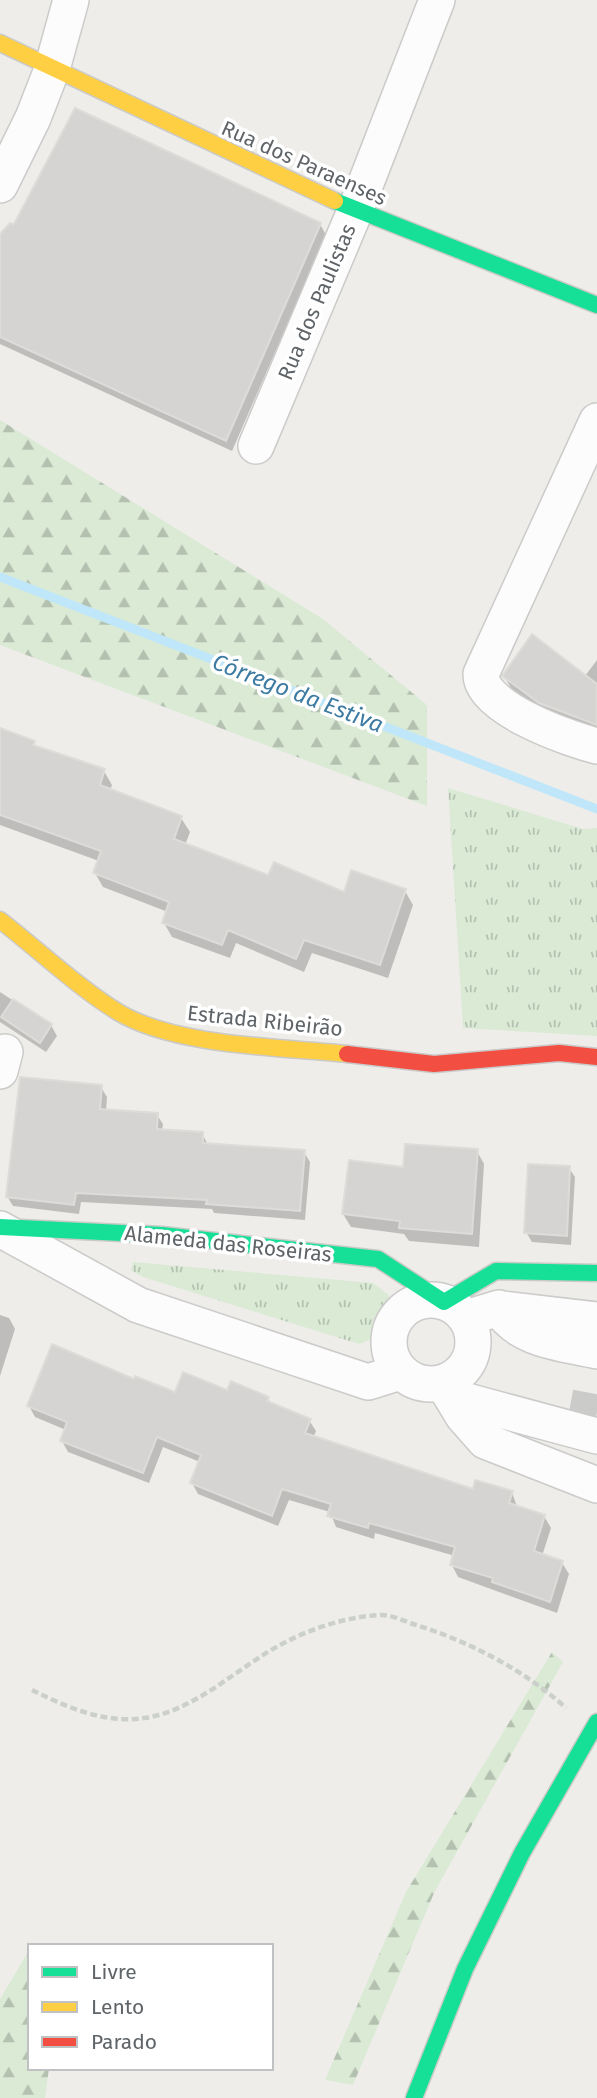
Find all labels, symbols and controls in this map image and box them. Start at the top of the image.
street label: Rua dos Paraenses [217,115,391,211]
street label: Rua dos Paulistas [272,220,362,384]
water label: Córrego da Estiva [209,648,387,738]
street label: Estrada Ribeirão [186,1000,344,1042]
street label: Alameda das Roseiras [123,1220,333,1268]
legend [28,1944,273,2070]
text: Livre [91,1959,137,1985]
text: Lento [91,1994,144,2020]
text: Parado [91,2029,157,2055]

